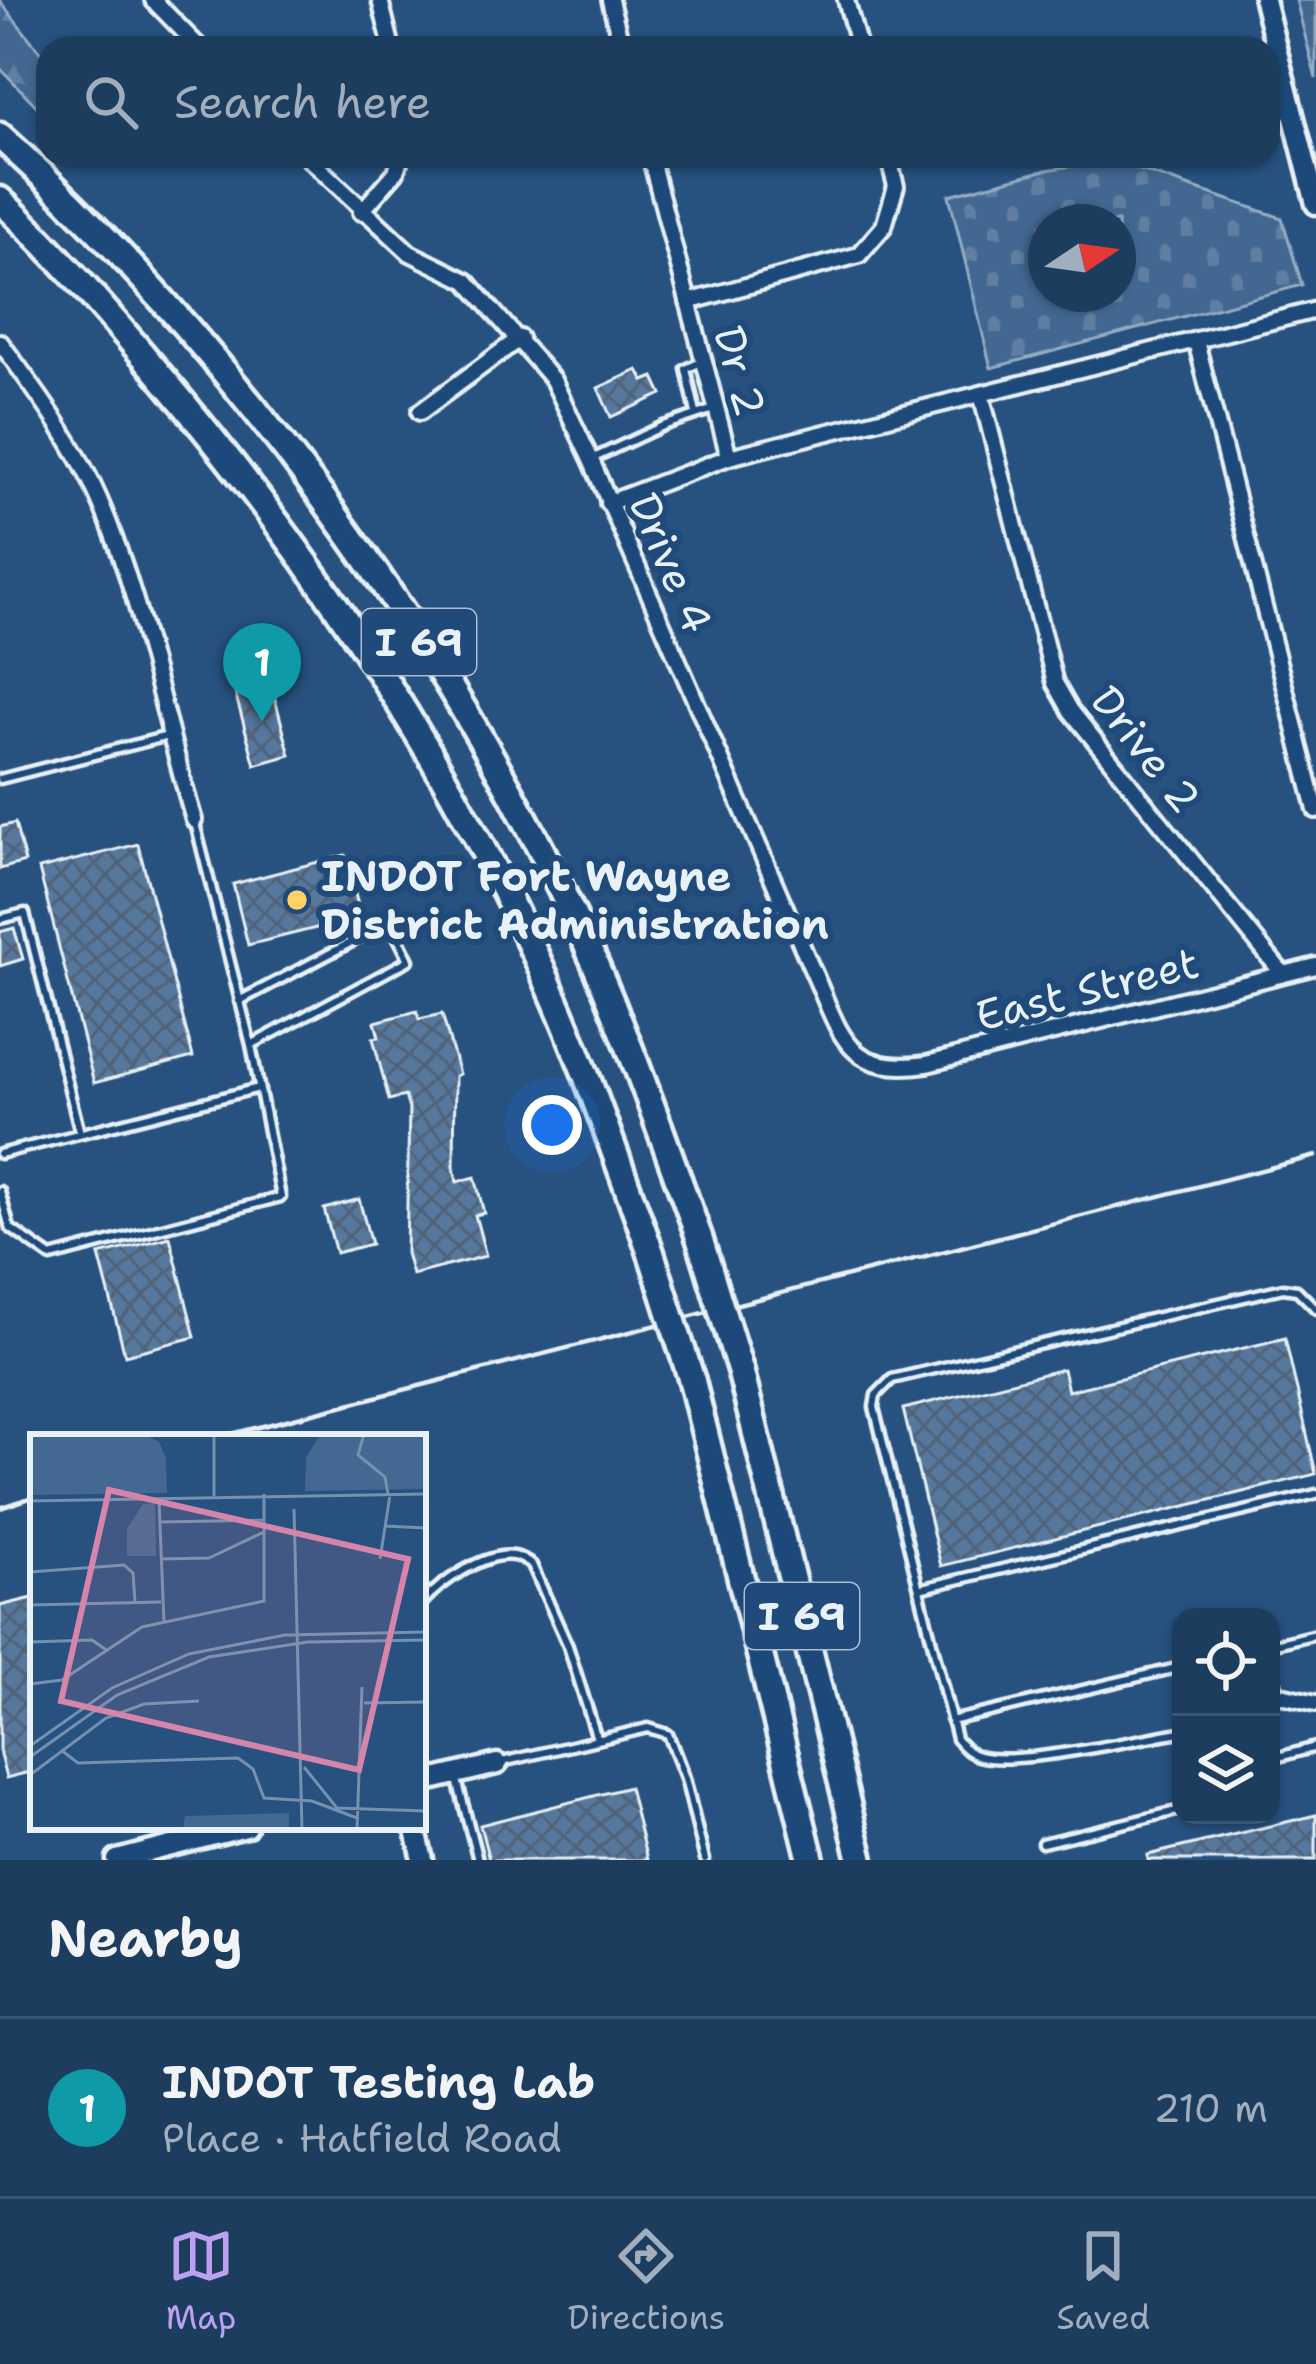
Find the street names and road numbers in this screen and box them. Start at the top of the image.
street label: Dr 2 [701,320,779,422]
street label: Drive 4 [617,485,725,641]
road number: I 69 [362,609,476,675]
street label: Drive 2 [1079,674,1213,824]
street label: East Street [970,934,1204,1044]
road number: I 69 [745,1583,859,1649]

